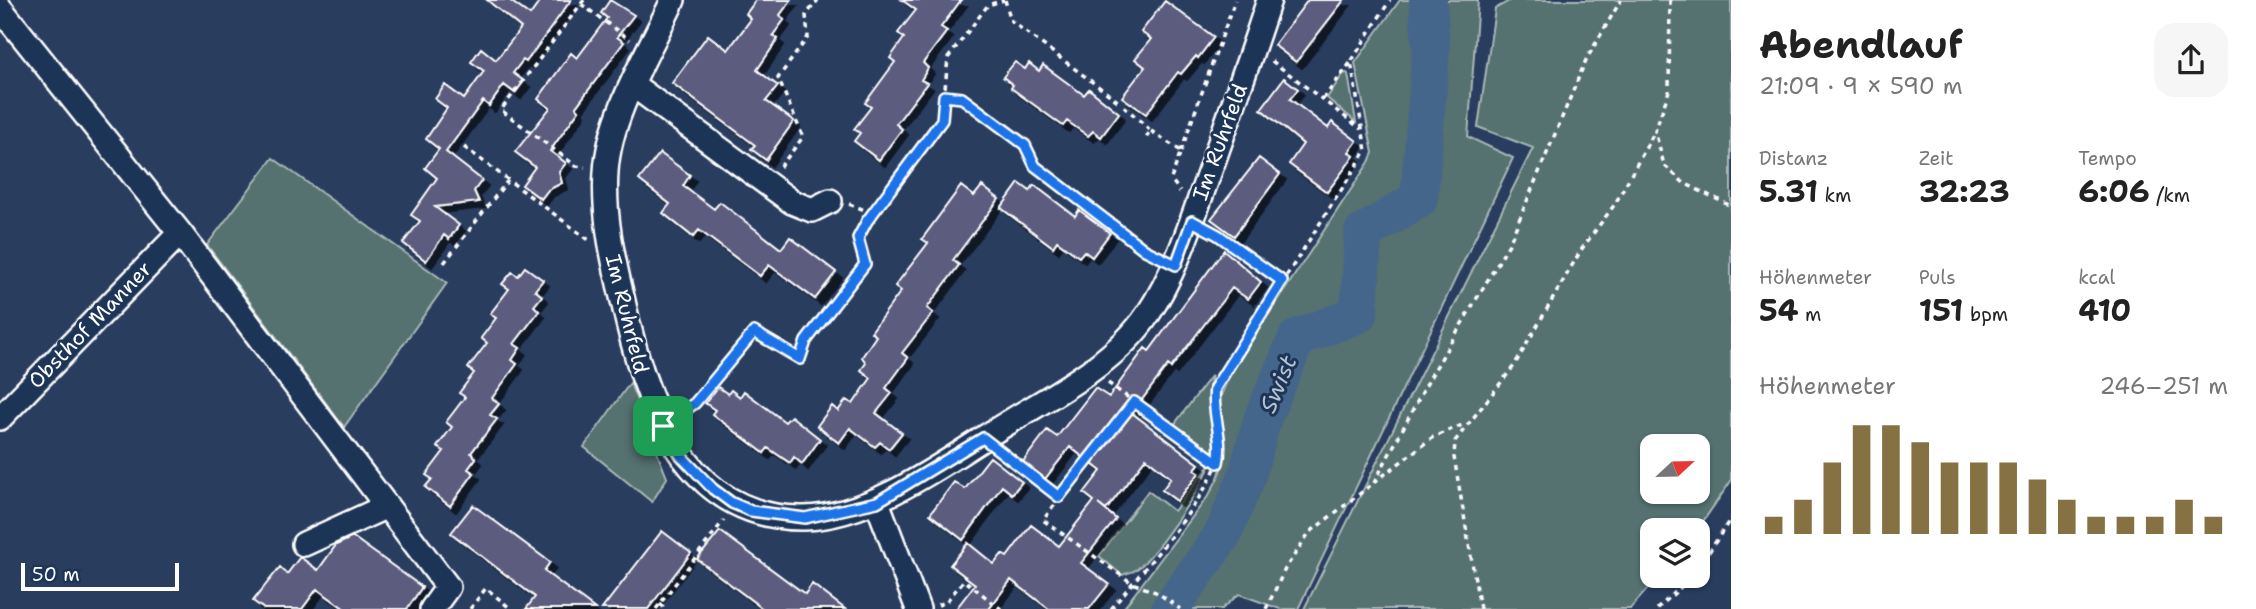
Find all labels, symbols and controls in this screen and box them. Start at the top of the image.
text: Abendlauf [1759,19,1963,70]
button: share [2154,23,2228,97]
text: 21:09 · 9 × 590 m [1759,71,1962,101]
street label: Im Ruhrfeld [1186,80,1254,204]
text: Distanz [1759,146,1828,171]
text: Zeit [1919,146,1954,171]
text: Tempo [2078,146,2137,171]
text: 5.31 [1759,171,1818,212]
text: 32:23 [1919,171,2010,212]
text: 6:06 [2078,171,2150,212]
text: km [1818,183,1852,208]
text: /km [2150,183,2190,208]
street label: Im Ruhrfeld [599,251,655,377]
street label: Obsthof Manner [22,255,158,395]
text: Höhenmeter [1759,265,1872,290]
text: Puls [1919,265,1956,290]
text: kcal [2078,265,2115,290]
text: 54 [1759,290,1799,331]
text: 151 [1919,290,1963,331]
text: 410 [2078,290,2131,331]
text: m [1799,302,1821,327]
text: bpm [1963,302,2008,327]
water label: Swist [1253,351,1303,417]
text: Höhenmeter [1759,371,1896,401]
text: 246–251 m [2099,371,2228,401]
pin [633,396,693,456]
icon: arrive [644,407,682,445]
north arrow [1640,434,1710,504]
map controls [1640,434,1710,588]
button: layers [1640,518,1710,588]
scale bar [21,560,178,592]
text: 50 m [32,562,80,587]

